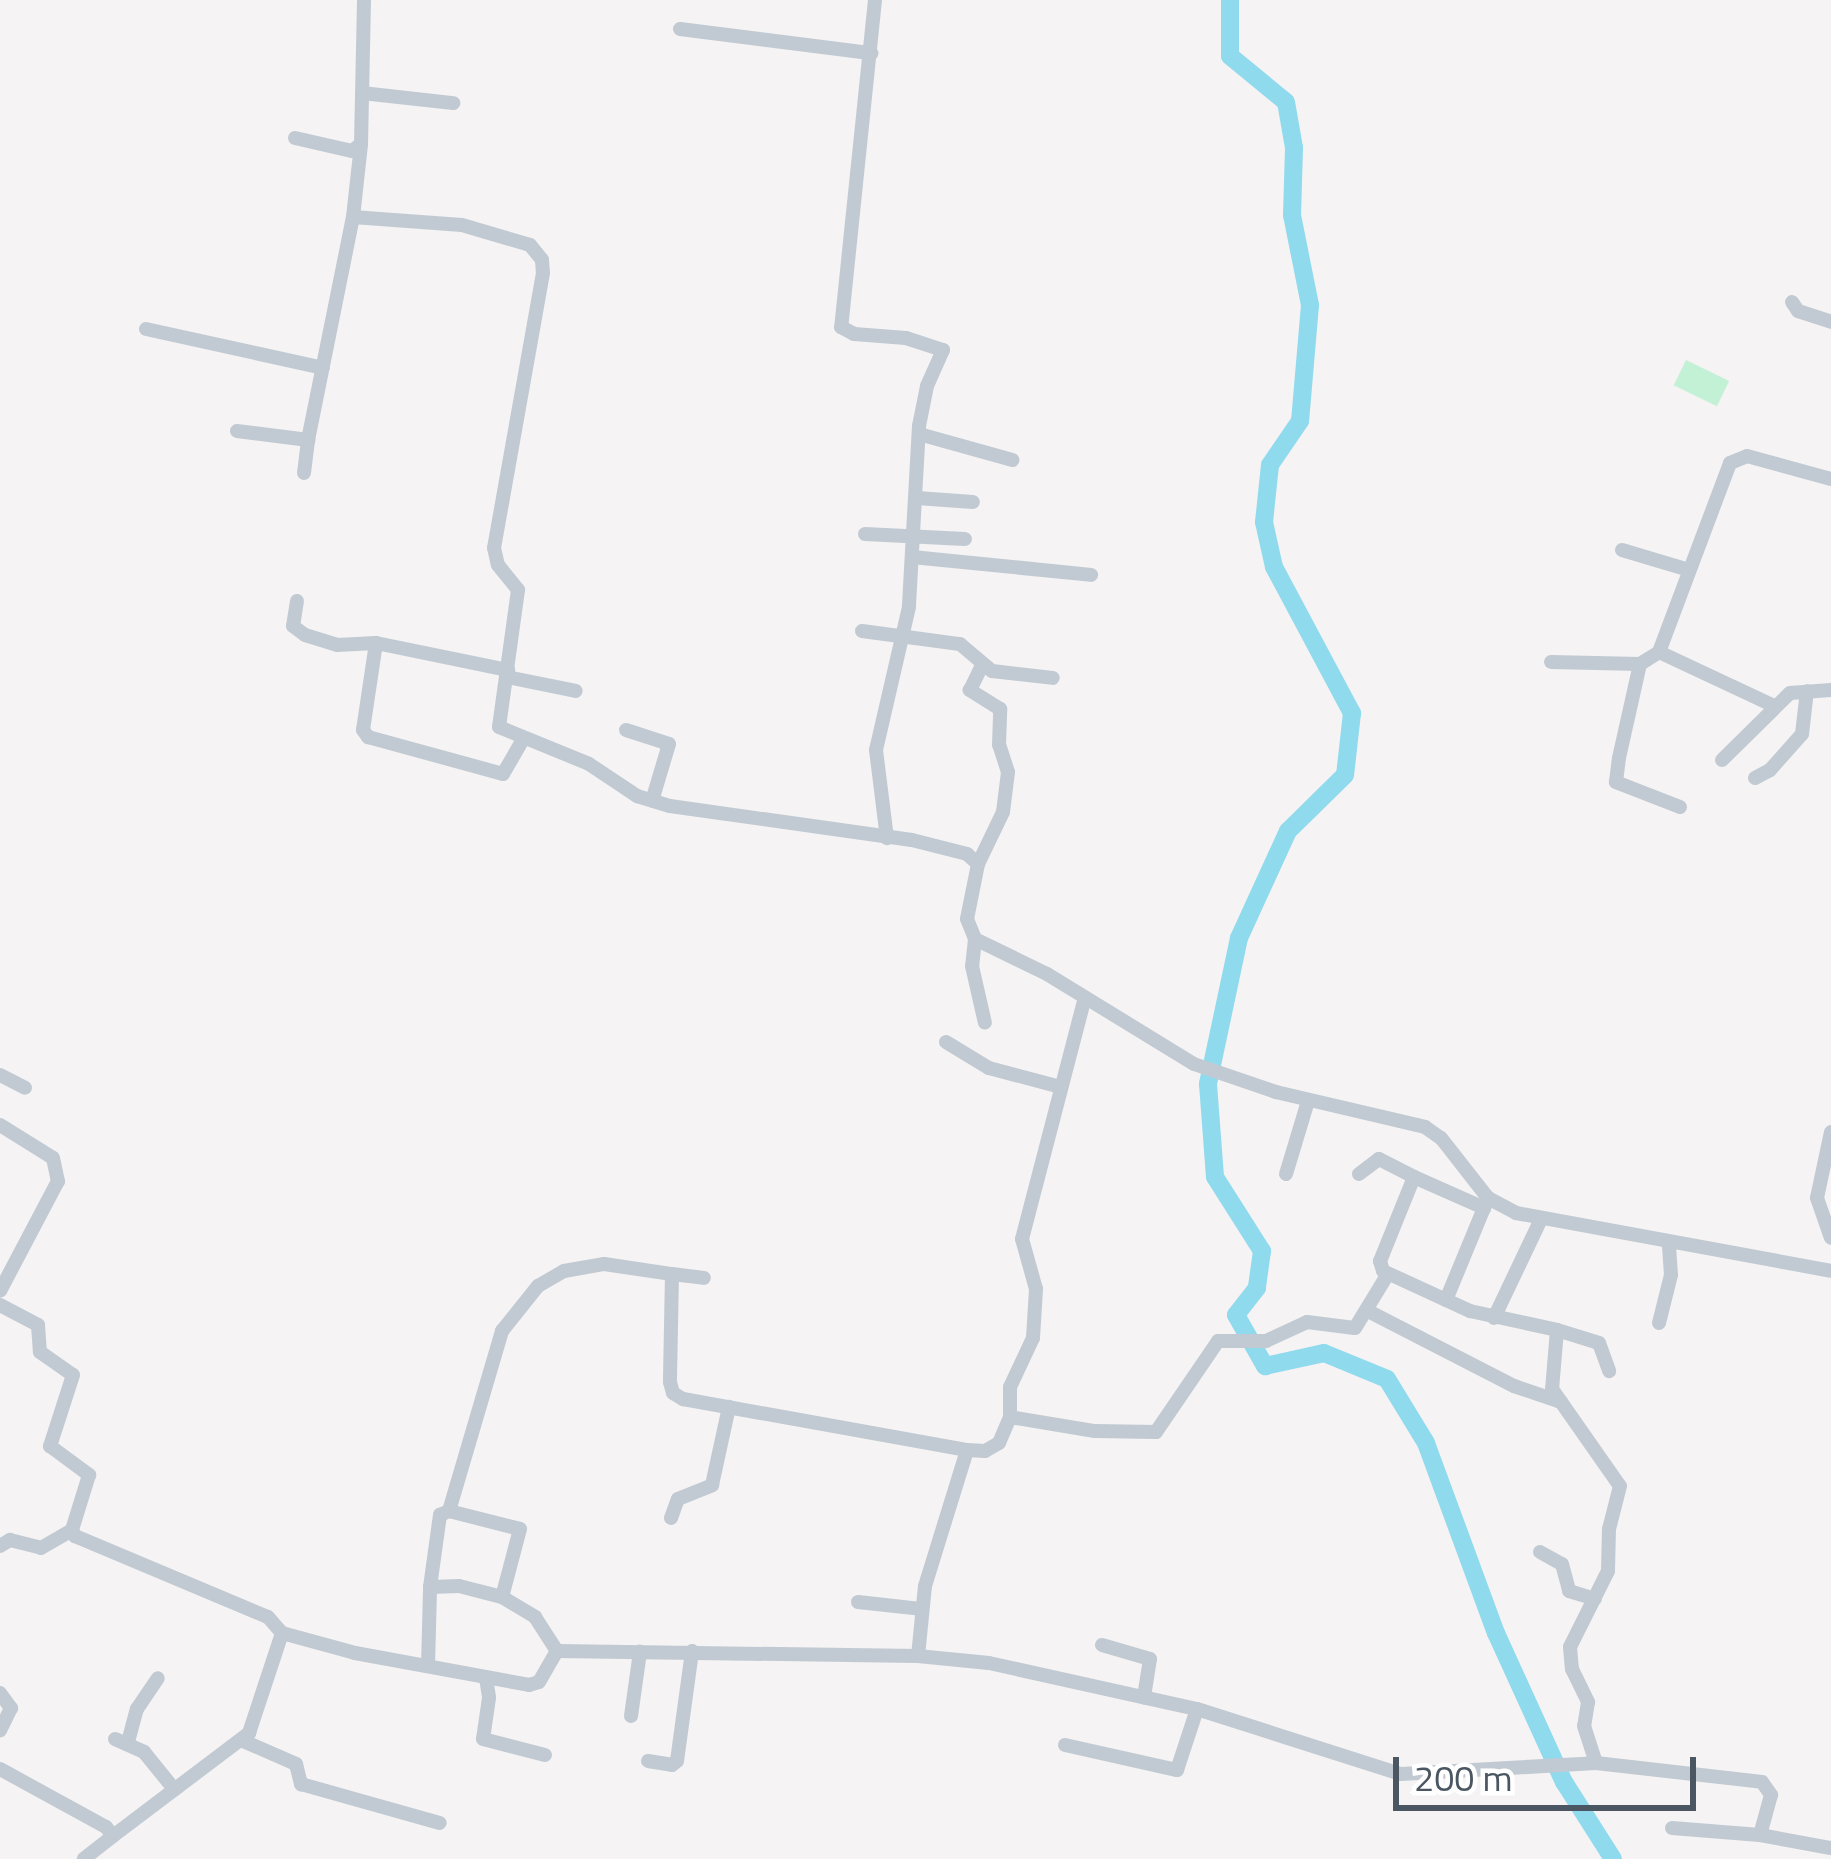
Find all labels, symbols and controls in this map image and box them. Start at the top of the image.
scale bar [1399,1733,1702,1807]
text: 200 m [1414,1750,1513,1805]

